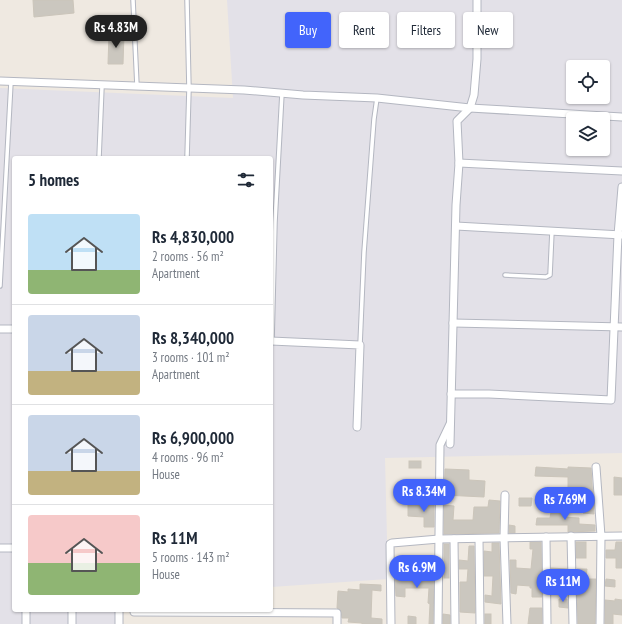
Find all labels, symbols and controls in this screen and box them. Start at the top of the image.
chip: Buy [285,12,331,48]
chip: Rent [339,12,389,48]
chip: Filters [397,12,455,48]
chip: New [463,12,513,48]
pin: Rs 4.83M [75,15,157,49]
text: Rs 4.83M [94,19,138,36]
map controls [566,60,610,156]
button: locate [566,60,610,104]
button: layers [566,112,610,156]
text: 5 homes [28,169,79,191]
icon: filters [235,169,257,191]
text: Rs 4,830,000 [152,226,234,248]
icon: home [60,230,108,278]
text: 2 rooms · 56 m² [152,248,224,265]
text: Apartment [152,265,200,282]
text: Rs 8,340,000 [152,327,234,349]
icon: home [60,331,108,379]
text: 3 rooms · 101 m² [152,349,230,366]
text: Apartment [152,366,200,383]
text: Rs 6,900,000 [152,427,234,449]
icon: home [60,431,108,479]
text: 4 rooms · 96 m² [152,449,224,466]
text: House [152,466,180,483]
pin: Rs 8.34M [383,479,465,513]
text: Rs 8.34M [402,483,446,500]
pin: Rs 7.69M [524,487,606,521]
text: Rs 7.69M [544,491,586,508]
text: Rs 11M [152,527,198,549]
icon: home [60,531,108,579]
text: 5 rooms · 143 m² [152,549,230,566]
pin: Rs 6.9M [380,555,454,589]
text: Rs 6.9M [398,559,436,576]
text: House [152,566,180,583]
pin: Rs 11M [530,569,596,603]
text: Rs 11M [546,573,580,590]

